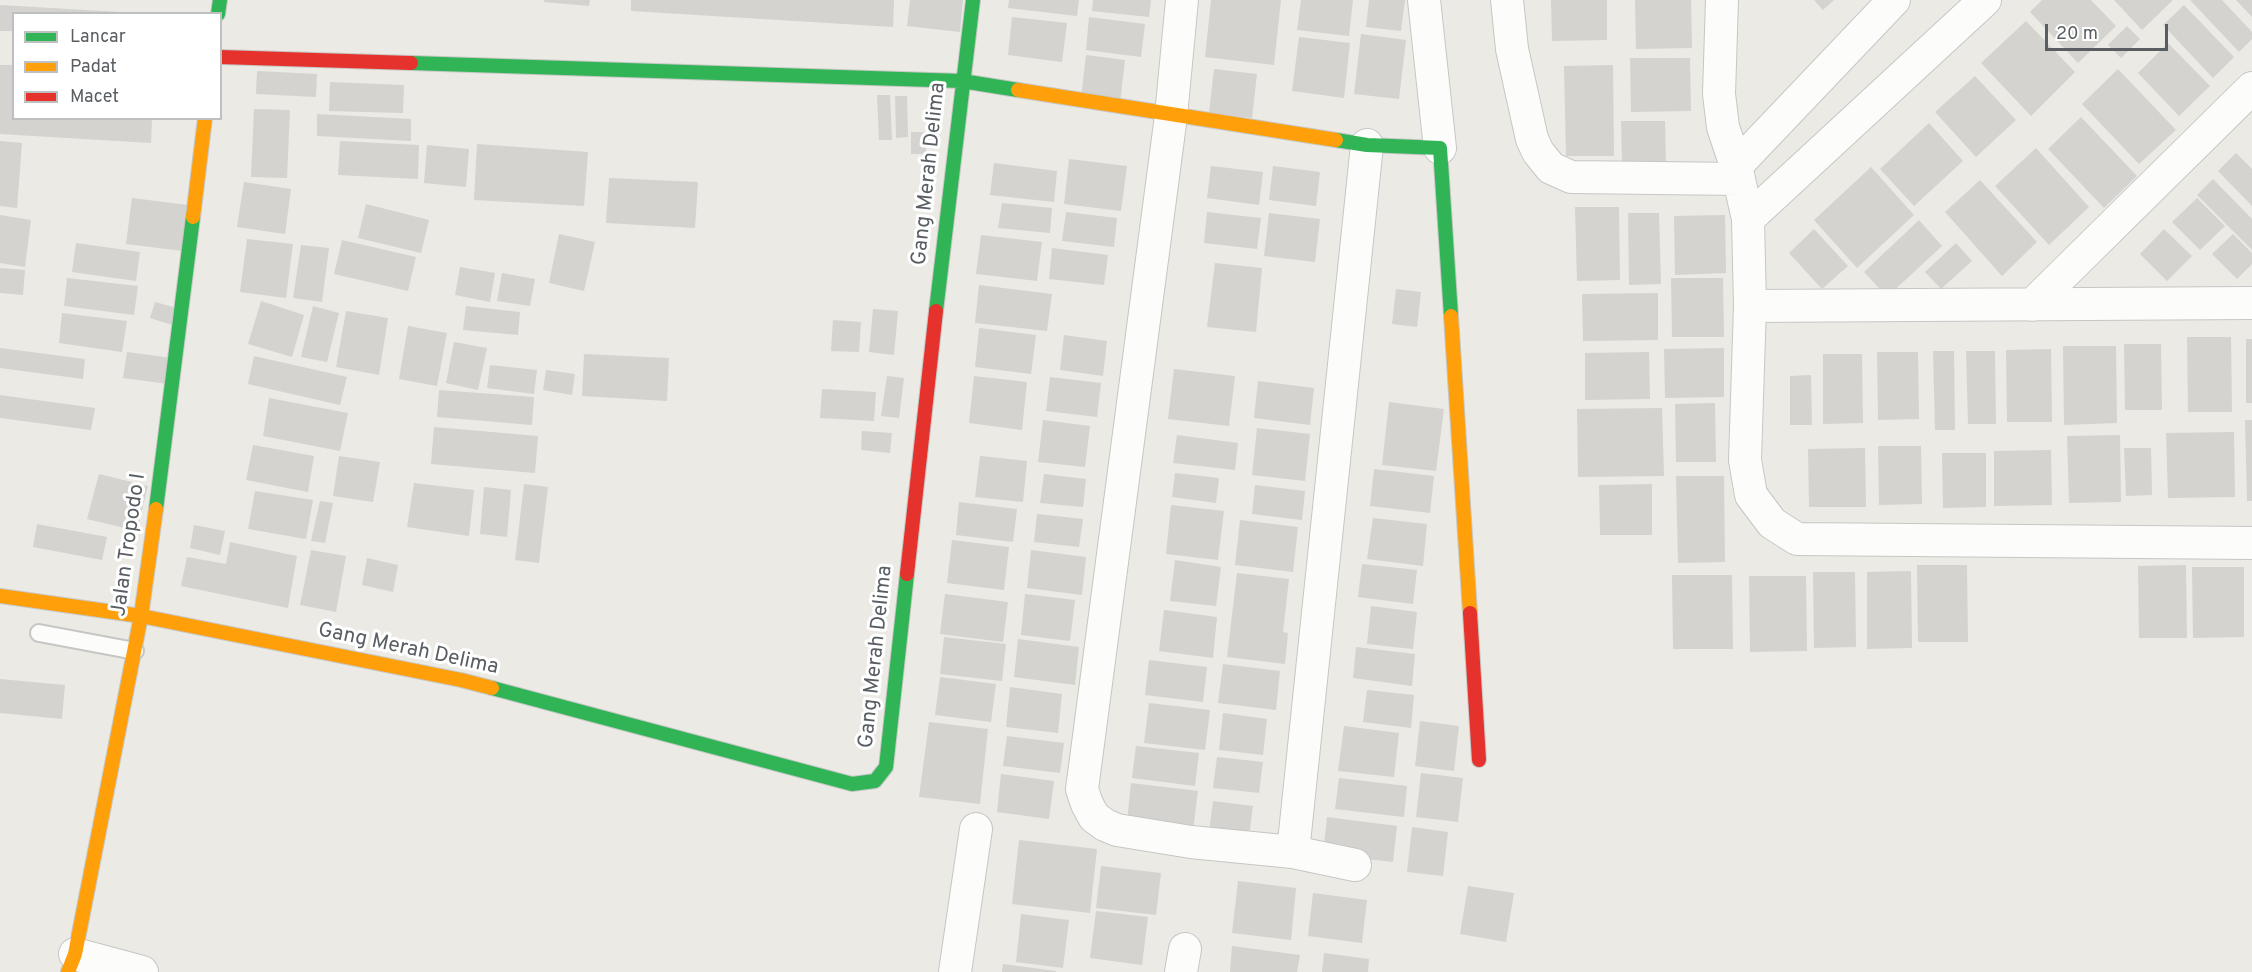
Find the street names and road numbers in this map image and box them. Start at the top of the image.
street label: Gang Merah Delima [908,81,952,267]
street label: Jalan Tropodo I [107,472,153,618]
street label: Gang Merah Delima [855,564,899,750]
street label: Gang Merah Delima [315,619,501,681]

